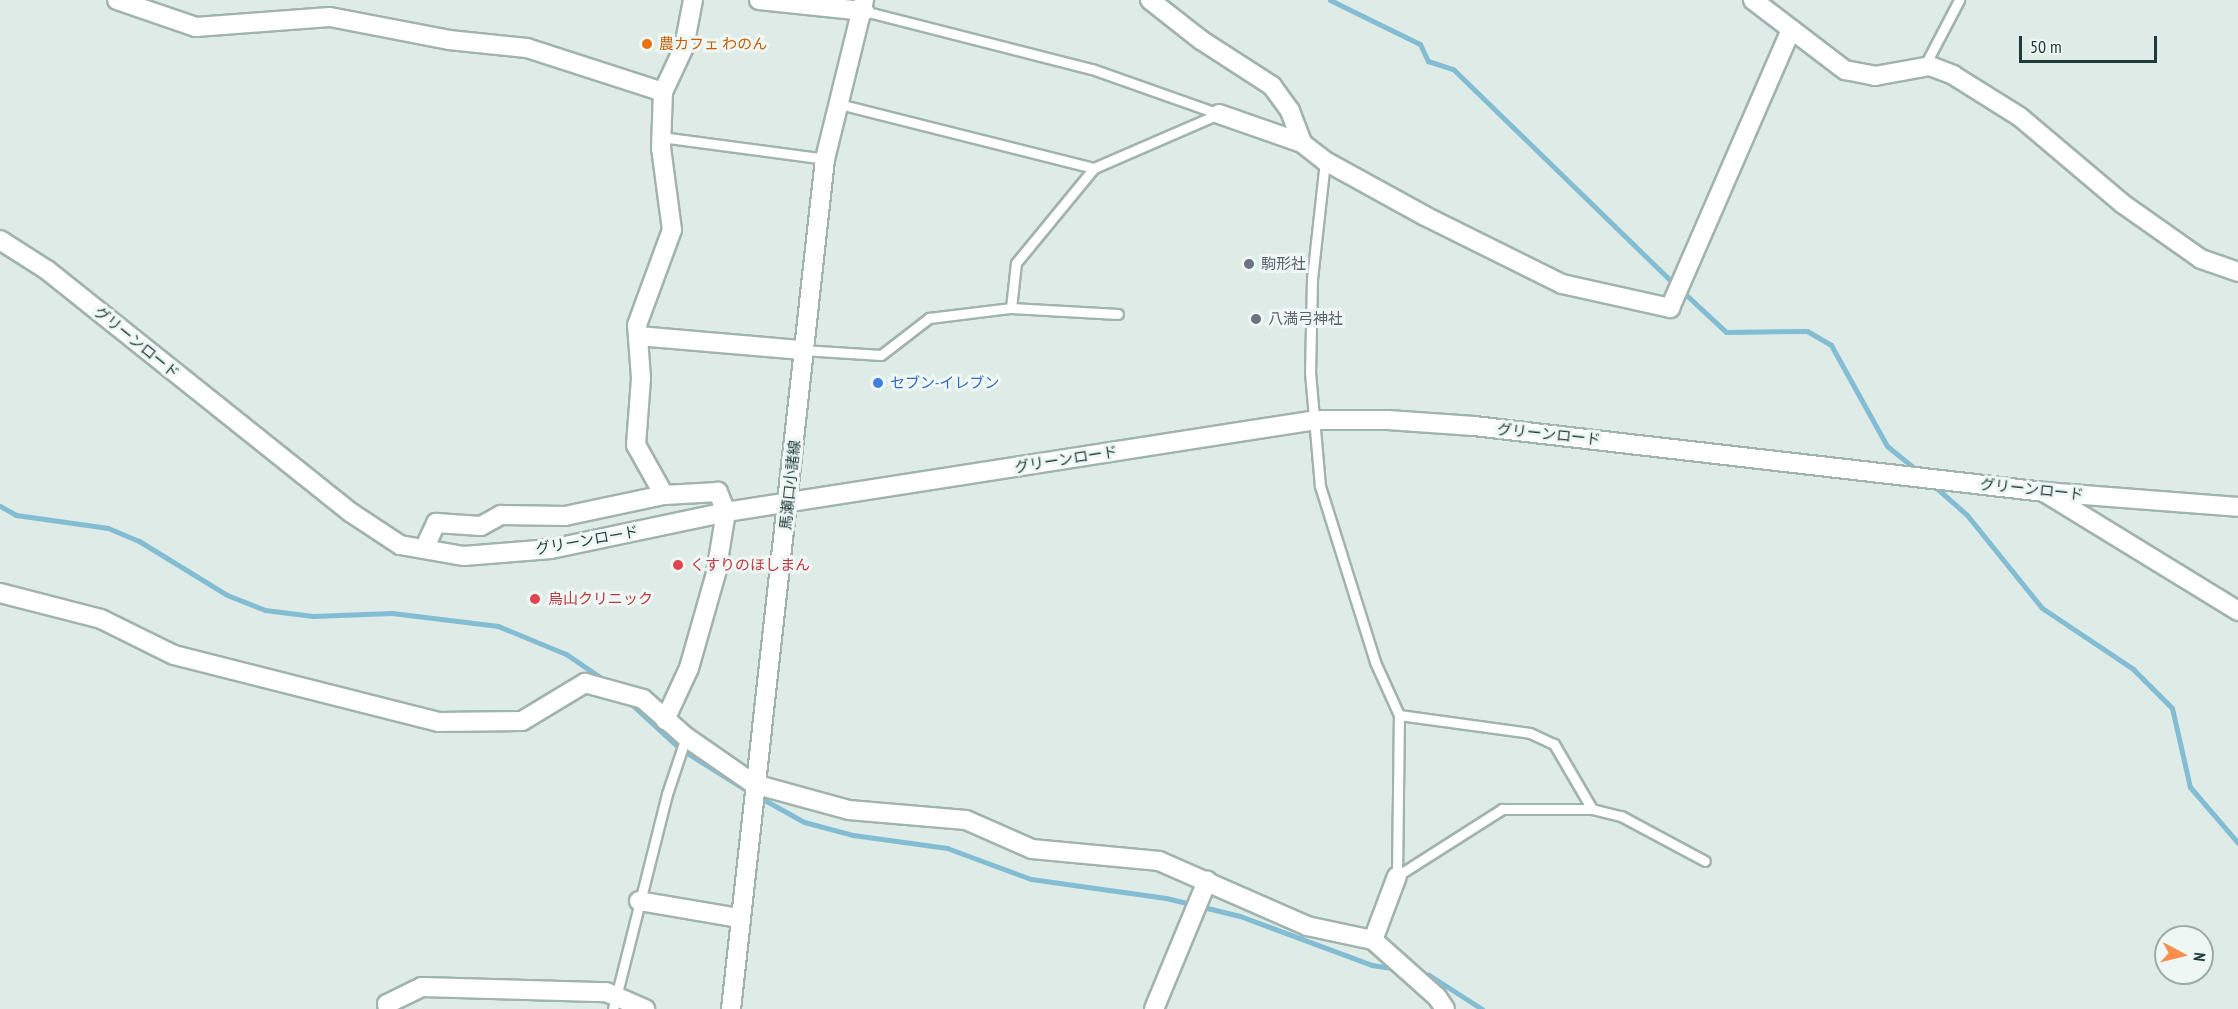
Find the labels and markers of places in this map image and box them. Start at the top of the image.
place label: 農カフェ わのん [659,35,767,53]
marker: 農カフェ わのん [640,37,654,51]
place label: 駒形社 [1261,255,1306,273]
marker: 駒形社 [1242,257,1256,271]
place label: 八満弓神社 [1268,310,1343,328]
marker: 八満弓神社 [1249,312,1263,326]
place label: セブン-イレブン [890,374,999,392]
marker: セブン-イレブン [871,376,885,390]
place label: くすりのほしまん [690,556,810,574]
marker: くすりのほしまん [671,558,685,572]
marker: 烏山クリニック [526,590,544,608]
place label: 烏山クリニック [548,590,653,608]

